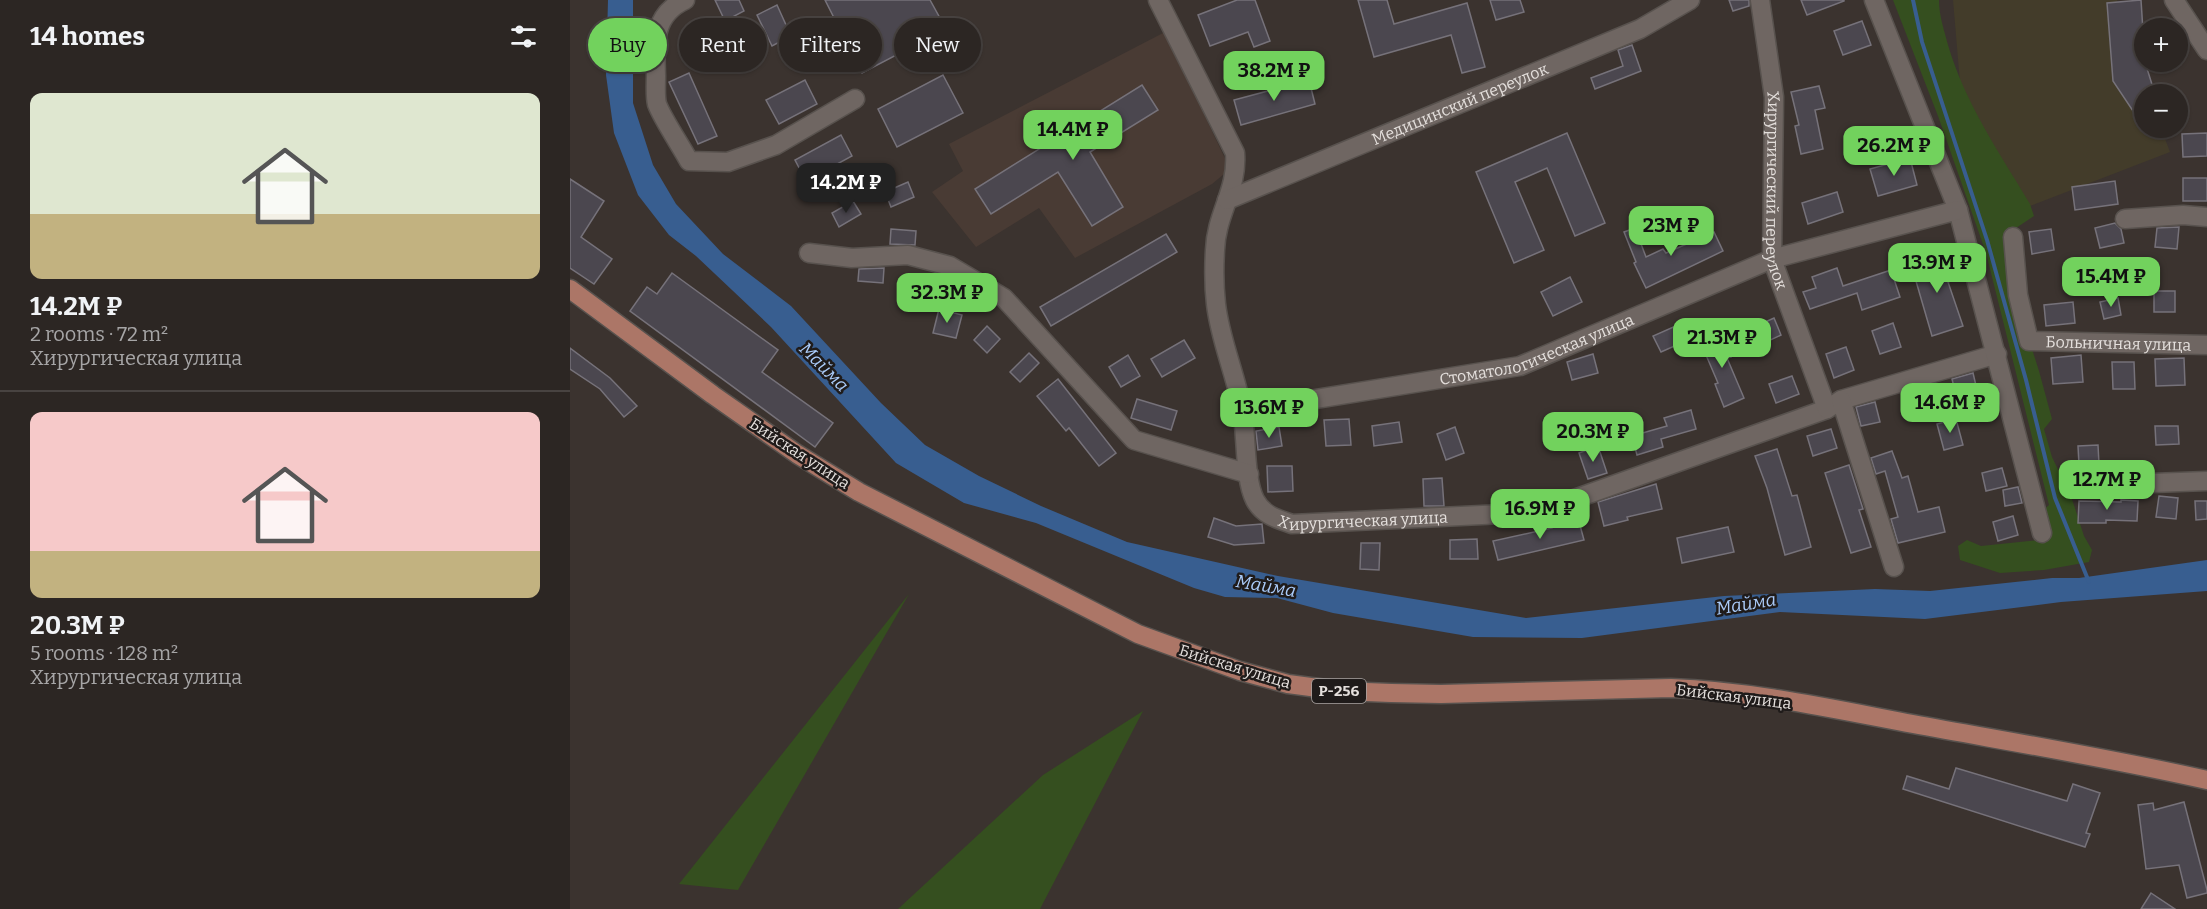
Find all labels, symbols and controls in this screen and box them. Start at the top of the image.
chip: Buy [588,18,667,72]
chip: Rent [679,18,767,72]
chip: Filters [779,18,882,72]
chip: New [894,18,981,72]
map controls [2134,18,2188,138]
button: + [2134,18,2188,72]
icon: filters [507,20,540,53]
text: 14 homes [30,21,145,52]
pin: 38.2M ₽ [1219,51,1329,102]
text: 38.2M ₽ [1237,58,1311,82]
street label: Медицинский переулок [1369,59,1552,149]
button: − [2134,84,2188,138]
street label: Хирургический переулок [1762,90,1792,293]
pin: 14.4M ₽ [1018,110,1128,161]
text: 14.4M ₽ [1037,117,1109,141]
pin: 26.2M ₽ [1839,126,1949,177]
icon: home [231,132,339,240]
text: 26.2M ₽ [1857,133,1931,157]
pin: 14.2M ₽ [791,163,901,214]
text: 14.2M ₽ [810,170,882,194]
pin: 23M ₽ [1629,206,1713,257]
text: 23M ₽ [1643,213,1699,237]
pin: 13.9M ₽ [1882,243,1992,294]
text: 13.9M ₽ [1902,250,1972,274]
pin: 15.4M ₽ [2056,257,2166,308]
text: 15.4M ₽ [2076,264,2146,288]
pin: 32.3M ₽ [892,273,1002,324]
text: 32.3M ₽ [911,280,983,304]
text: 14.2M ₽ [30,291,122,322]
street label: Стоматологическая улица [1438,310,1637,389]
pin: 21.3M ₽ [1667,318,1777,369]
text: 2 rooms · 72 m² [30,322,168,346]
text: 21.3M ₽ [1687,325,1757,349]
street label: Больничная улица [2046,332,2192,355]
water label: Майма [795,338,853,396]
text: Хирургическая улица [30,346,242,370]
pin: 14.6M ₽ [1895,383,2005,434]
pin: 13.6M ₽ [1214,388,1324,439]
text: 14.6M ₽ [1914,390,1986,414]
text: 13.6M ₽ [1234,395,1304,419]
pin: 20.3M ₽ [1538,412,1648,463]
street label: Бийская улица [746,414,854,493]
text: 20.3M ₽ [1557,419,1629,443]
icon: home [231,451,339,559]
pin: 12.7M ₽ [2052,460,2162,511]
text: 12.7M ₽ [2073,467,2141,491]
pin: 16.9M ₽ [1485,489,1595,540]
text: 16.9M ₽ [1505,496,1575,520]
street label: Хирургическая улица [1276,508,1449,534]
water label: Майма [1234,570,1298,602]
water label: Майма [1714,588,1778,620]
text: 20.3M ₽ [30,610,125,641]
street label: Бийская улица [1177,640,1293,693]
text: 5 rooms · 128 m² [30,641,178,665]
text: Хирургическая улица [30,665,242,689]
road number: Р-256 [1312,679,1366,703]
street label: Бийская улица [1675,680,1793,713]

